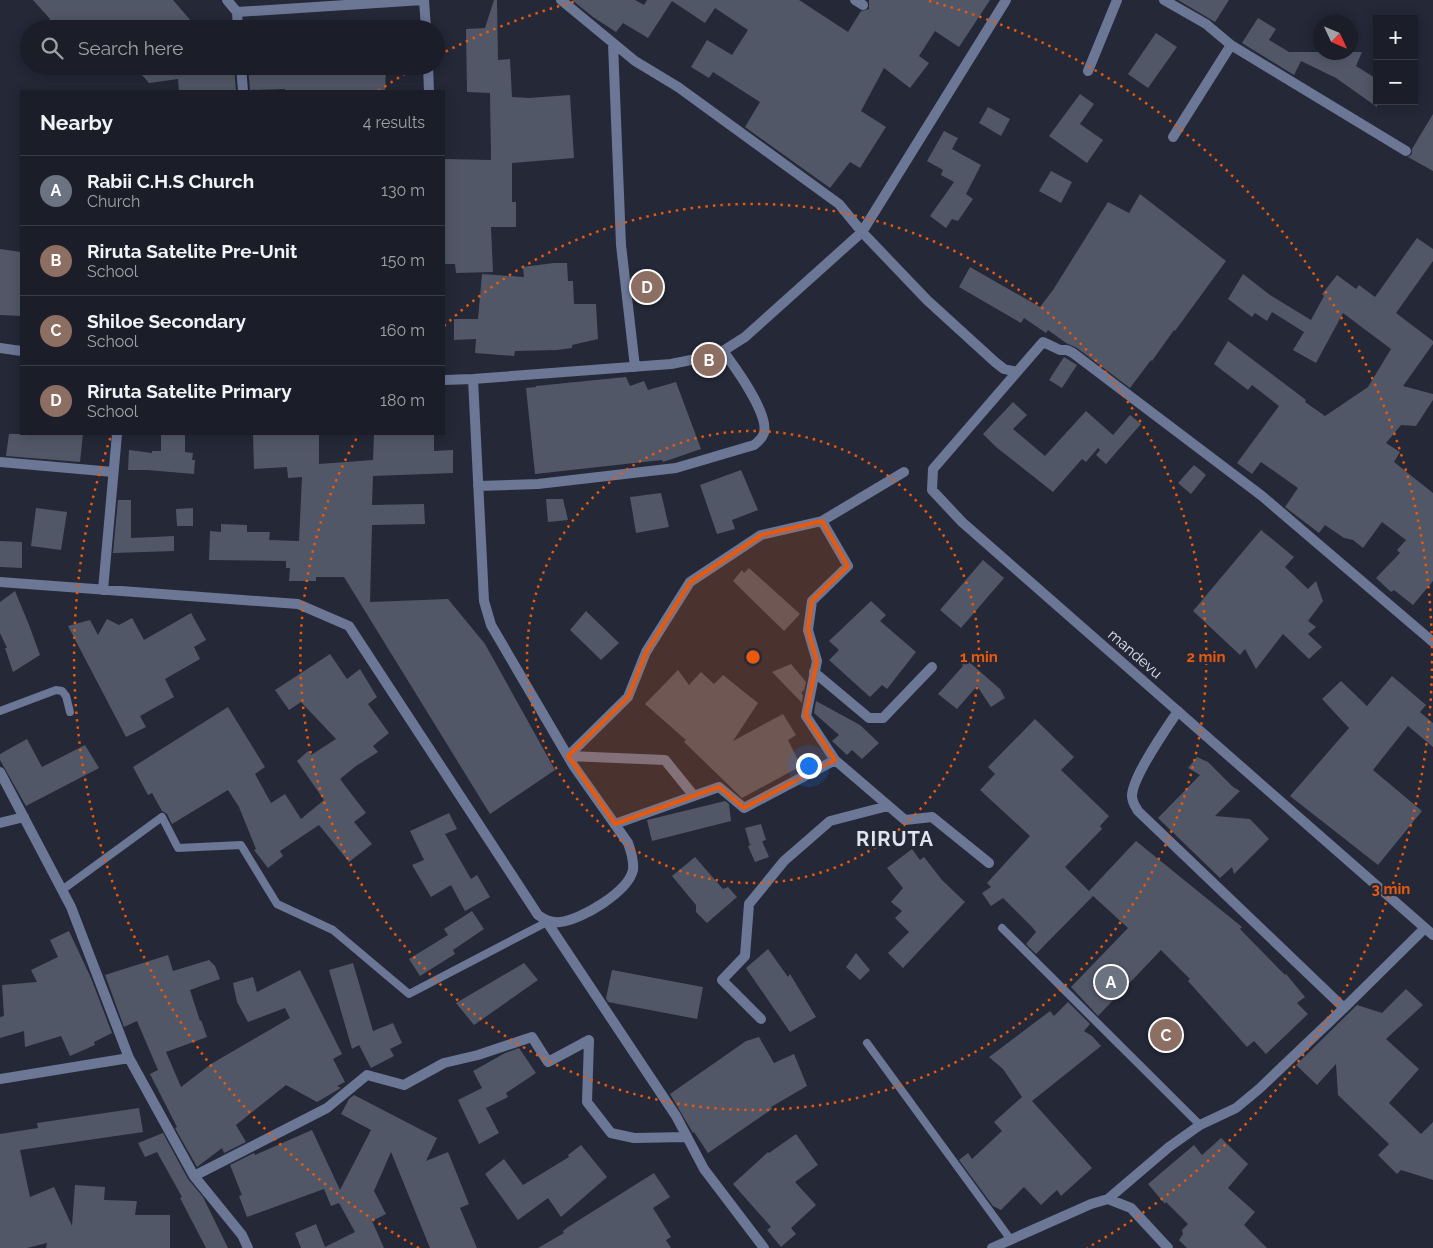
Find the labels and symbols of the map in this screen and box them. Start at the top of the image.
north arrow [1313,15,1358,60]
pin: D [631,268,663,306]
pin: B [693,341,725,379]
street label: mandevu [1104,626,1166,682]
centre of rings [744,648,762,666]
text: 1 min [960,648,998,666]
text: 2 min [1187,648,1225,666]
your location [796,753,822,779]
district label: RIRUTA [856,827,934,851]
text: 3 min [1372,880,1410,898]
pin: A [1095,963,1127,1001]
pin: C [1150,1016,1182,1054]

